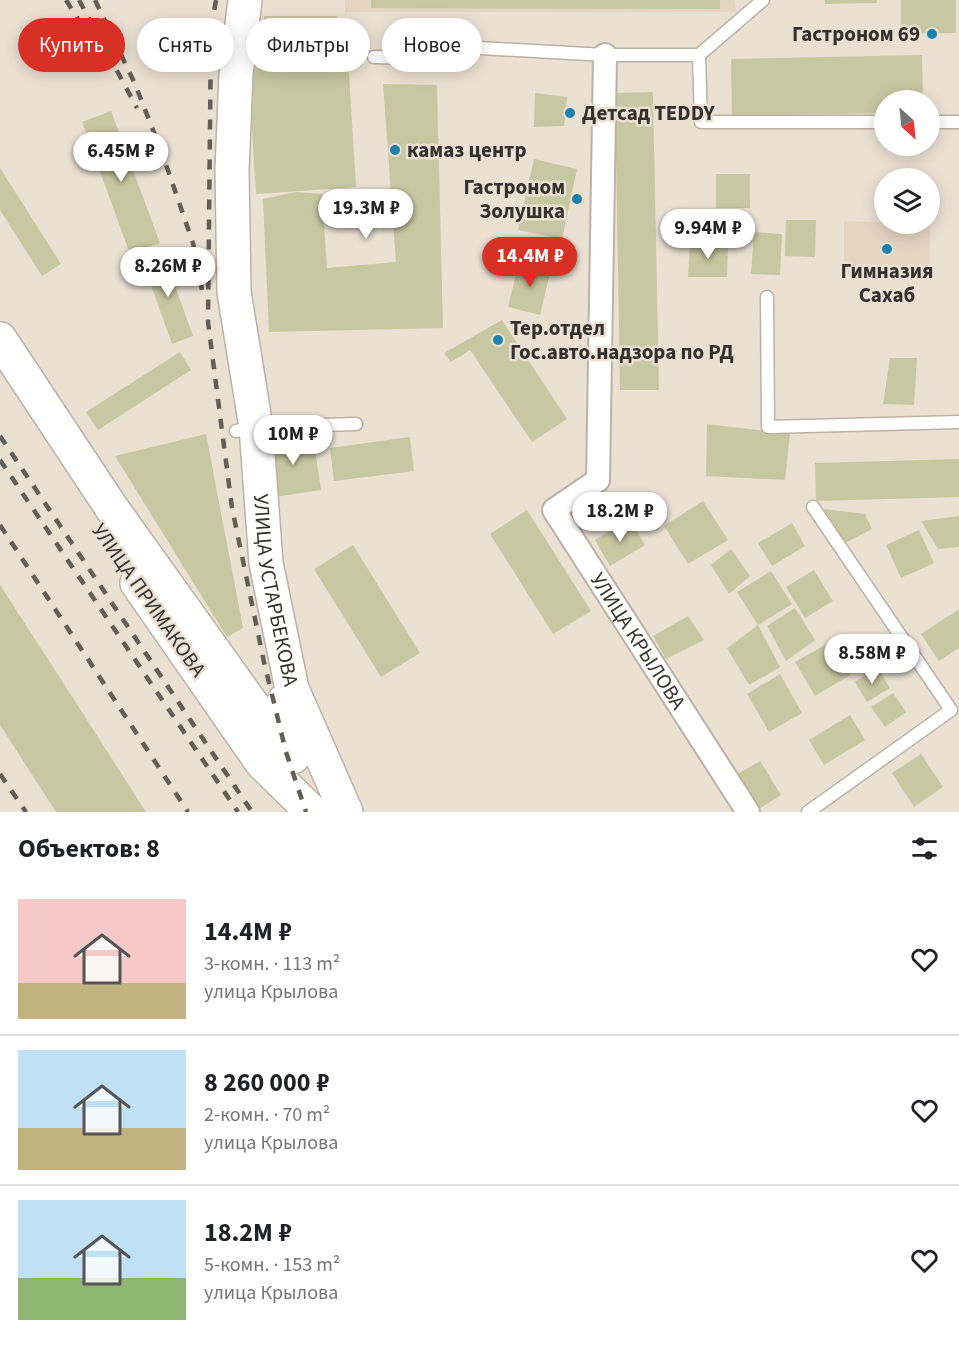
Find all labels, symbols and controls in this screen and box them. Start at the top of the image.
chip: Купить [18,18,125,72]
chip: Снять [137,18,234,72]
chip: Фильтры [246,18,370,72]
chip: Новое [382,18,482,72]
place label: Гастроном 69 [792,19,920,49]
marker: Гастроном 69 [925,27,939,41]
north arrow [874,90,940,156]
map controls [874,90,940,234]
place label: Детсад TEDDY [582,98,716,128]
marker: Детсад TEDDY [563,106,577,120]
pin: 6.45M ₽ [66,132,176,183]
place label: камаз центр [407,135,526,165]
text: 6.45M ₽ [87,137,155,165]
marker: камаз центр [388,143,402,157]
button: layers [874,168,940,234]
place label: Гастроном Золушка [463,172,565,226]
pin: 19.3M ₽ [311,189,421,240]
marker: Гастроном Золушка [570,192,584,206]
text: 19.3M ₽ [332,194,400,222]
pin: 9.94M ₽ [653,209,763,260]
text: 9.94M ₽ [674,214,742,242]
pin: 14.4M ₽ [475,237,585,288]
text: 14.4M ₽ [496,242,564,270]
marker: Гимназия Сахаб [880,242,894,256]
pin: 8.26M ₽ [113,247,223,298]
text: 8.26M ₽ [134,252,202,280]
place label: Гимназия Сахаб [840,256,934,310]
place label: Тер.отдел Гос.авто.надзора по РД [510,313,734,367]
marker: Тер.отдел Гос.авто.надзора по РД [491,333,505,347]
pin: 10M ₽ [251,415,335,466]
text: 10M ₽ [268,420,318,448]
pin: 18.2M ₽ [565,492,675,543]
street label: УЛИЦА УСТАРБЕКОВА [246,493,306,690]
text: 18.2M ₽ [586,497,654,525]
street label: УЛИЦА ПРИМАКОВА [85,517,214,683]
street label: УЛИЦА КРЫЛОВА [583,567,694,716]
pin: 8.58M ₽ [817,634,927,685]
text: 8.58M ₽ [838,639,906,667]
text: Объектов: 8 [18,830,160,867]
icon: filters [908,832,941,865]
text: 14.4M ₽ [204,913,292,950]
icon: home [66,923,138,995]
icon: heart [908,943,941,976]
text: 3-комн. · 113 m² [204,950,340,978]
text: улица Крылова [204,978,338,1006]
text: 8 260 000 ₽ [204,1064,329,1101]
icon: home [66,1074,138,1146]
icon: heart [908,1094,941,1127]
text: 2-комн. · 70 m² [204,1101,330,1129]
text: улица Крылова [204,1129,338,1157]
text: 18.2M ₽ [204,1214,292,1251]
icon: home [66,1224,138,1296]
icon: heart [908,1244,941,1277]
text: 5-комн. · 153 m² [204,1251,340,1279]
text: улица Крылова [204,1279,338,1307]

